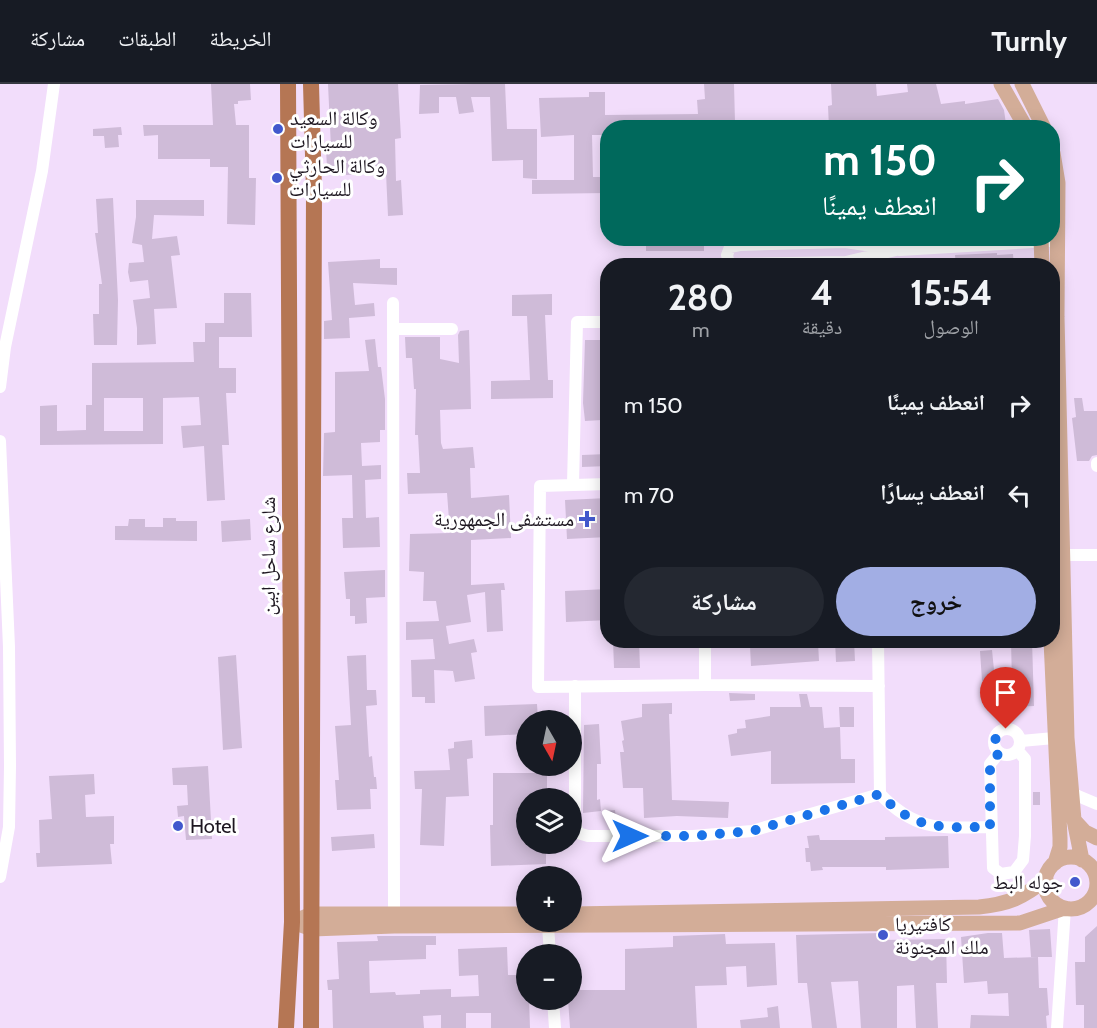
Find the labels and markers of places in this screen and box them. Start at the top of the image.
place label: وكالة السعيد للسيارات [290,106,378,153]
marker: وكالة السعيد للسيارات [271,122,285,136]
place label: وكالة الحارثي للسيارات [289,154,385,201]
marker: وكالة الحارثي للسيارات [270,171,284,185]
place label: مستشفى الجمهورية [434,507,574,531]
marker: مستشفى الجمهورية [578,510,596,528]
pin [980,667,1031,729]
place label: Hotel [190,814,237,838]
marker: Hotel [171,819,185,833]
place label: جوله البط [993,870,1063,894]
marker: جوله البط [1068,875,1082,889]
place label: كافتيريا ملك المجنونة [895,912,989,959]
marker: كافتيريا ملك المجنونة [876,928,890,942]

